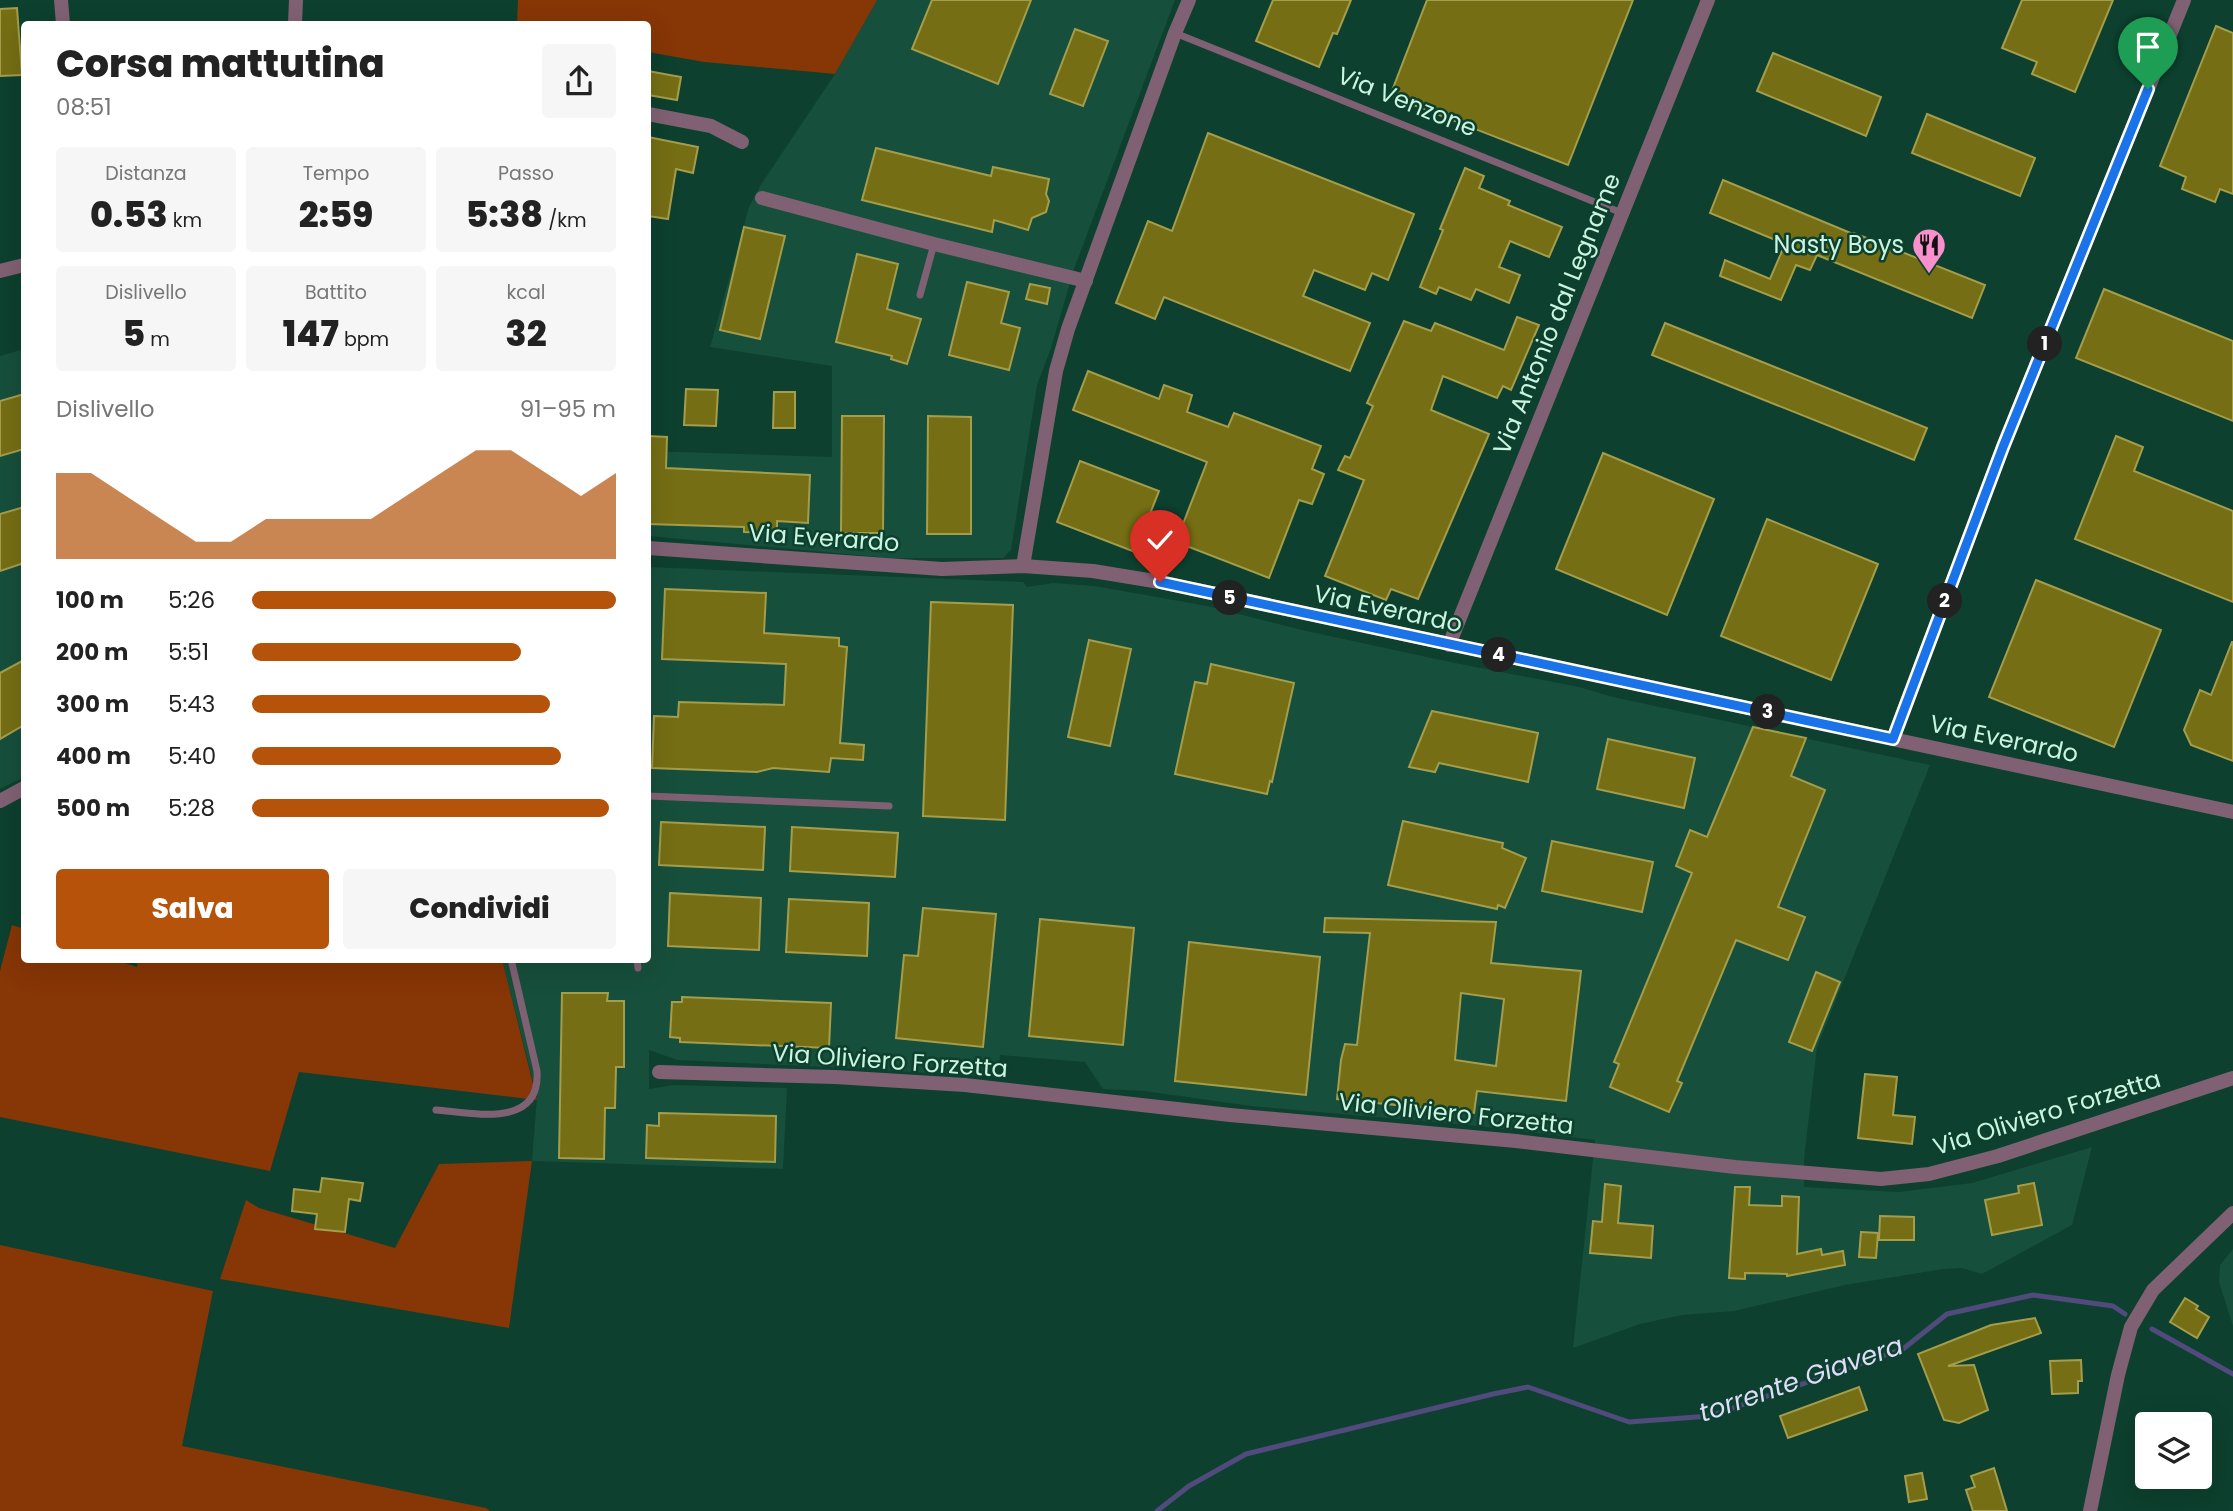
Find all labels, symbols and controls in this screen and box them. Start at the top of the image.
pin [2118,17,2178,89]
icon: arrive [2129,28,2167,66]
text: Corsa mattutina [56,37,385,90]
button: share [542,44,616,118]
street label: Via Venzone [1333,59,1482,145]
text: 08:51 [56,91,112,123]
text: Distanza [105,160,187,187]
text: Tempo [303,160,369,187]
text: Passo [498,160,554,187]
street label: Via Antonio dal Legname [1485,168,1628,459]
text: 0.53 [90,190,168,239]
text: 2:59 [299,190,373,239]
text: 5:38 [465,190,543,239]
text: km [168,207,202,234]
text: /km [543,207,587,234]
restaurant icon: Nasty Boys [1910,226,1948,275]
place label: Nasty Boys [1774,228,1904,261]
text: Dislivello [105,279,187,306]
text: Battito [305,279,367,306]
text: kcal [507,279,545,306]
text: 5 [122,309,145,358]
text: 147 [283,309,339,358]
text: 32 [505,309,547,358]
text: m [145,326,170,353]
text: bpm [339,326,389,353]
pin: 1 [2028,326,2062,362]
text: 1 [2041,330,2048,357]
text: Dislivello [56,393,154,425]
text: 91–95 m [520,393,616,425]
pin [1130,510,1190,582]
street label: Via Everardo [747,516,901,559]
icon: check [1141,521,1179,559]
street label: Via Everardo [1311,577,1465,640]
pin: 5 [1212,580,1248,616]
text: 100 m [56,584,124,616]
text: 5:26 [168,584,215,616]
text: 5 [1223,584,1236,611]
pin: 2 [1927,584,1962,618]
text: 2 [1939,587,1950,614]
text: 200 m [56,636,128,668]
text: 5:51 [168,636,209,668]
pin: 4 [1482,638,1516,672]
text: 4 [1492,641,1505,668]
text: 300 m [56,688,129,720]
text: 5:43 [168,688,215,720]
pin: 3 [1750,694,1786,730]
text: 3 [1762,698,1773,725]
street label: Via Everardo [1927,707,2081,770]
text: 400 m [56,740,131,772]
text: 5:40 [168,740,216,772]
text: 500 m [56,792,130,824]
text: 5:28 [168,792,215,824]
button: Salva [56,869,329,949]
button: Condividi [343,869,616,949]
street label: Via Oliviero Forzetta [771,1036,1009,1085]
street label: Via Oliviero Forzetta [1929,1062,2165,1163]
street label: Via Oliviero Forzetta [1337,1085,1575,1142]
water label: torrente Giavera [1694,1327,1908,1431]
map controls [2135,1412,2212,1489]
button: layers [2135,1412,2212,1489]

